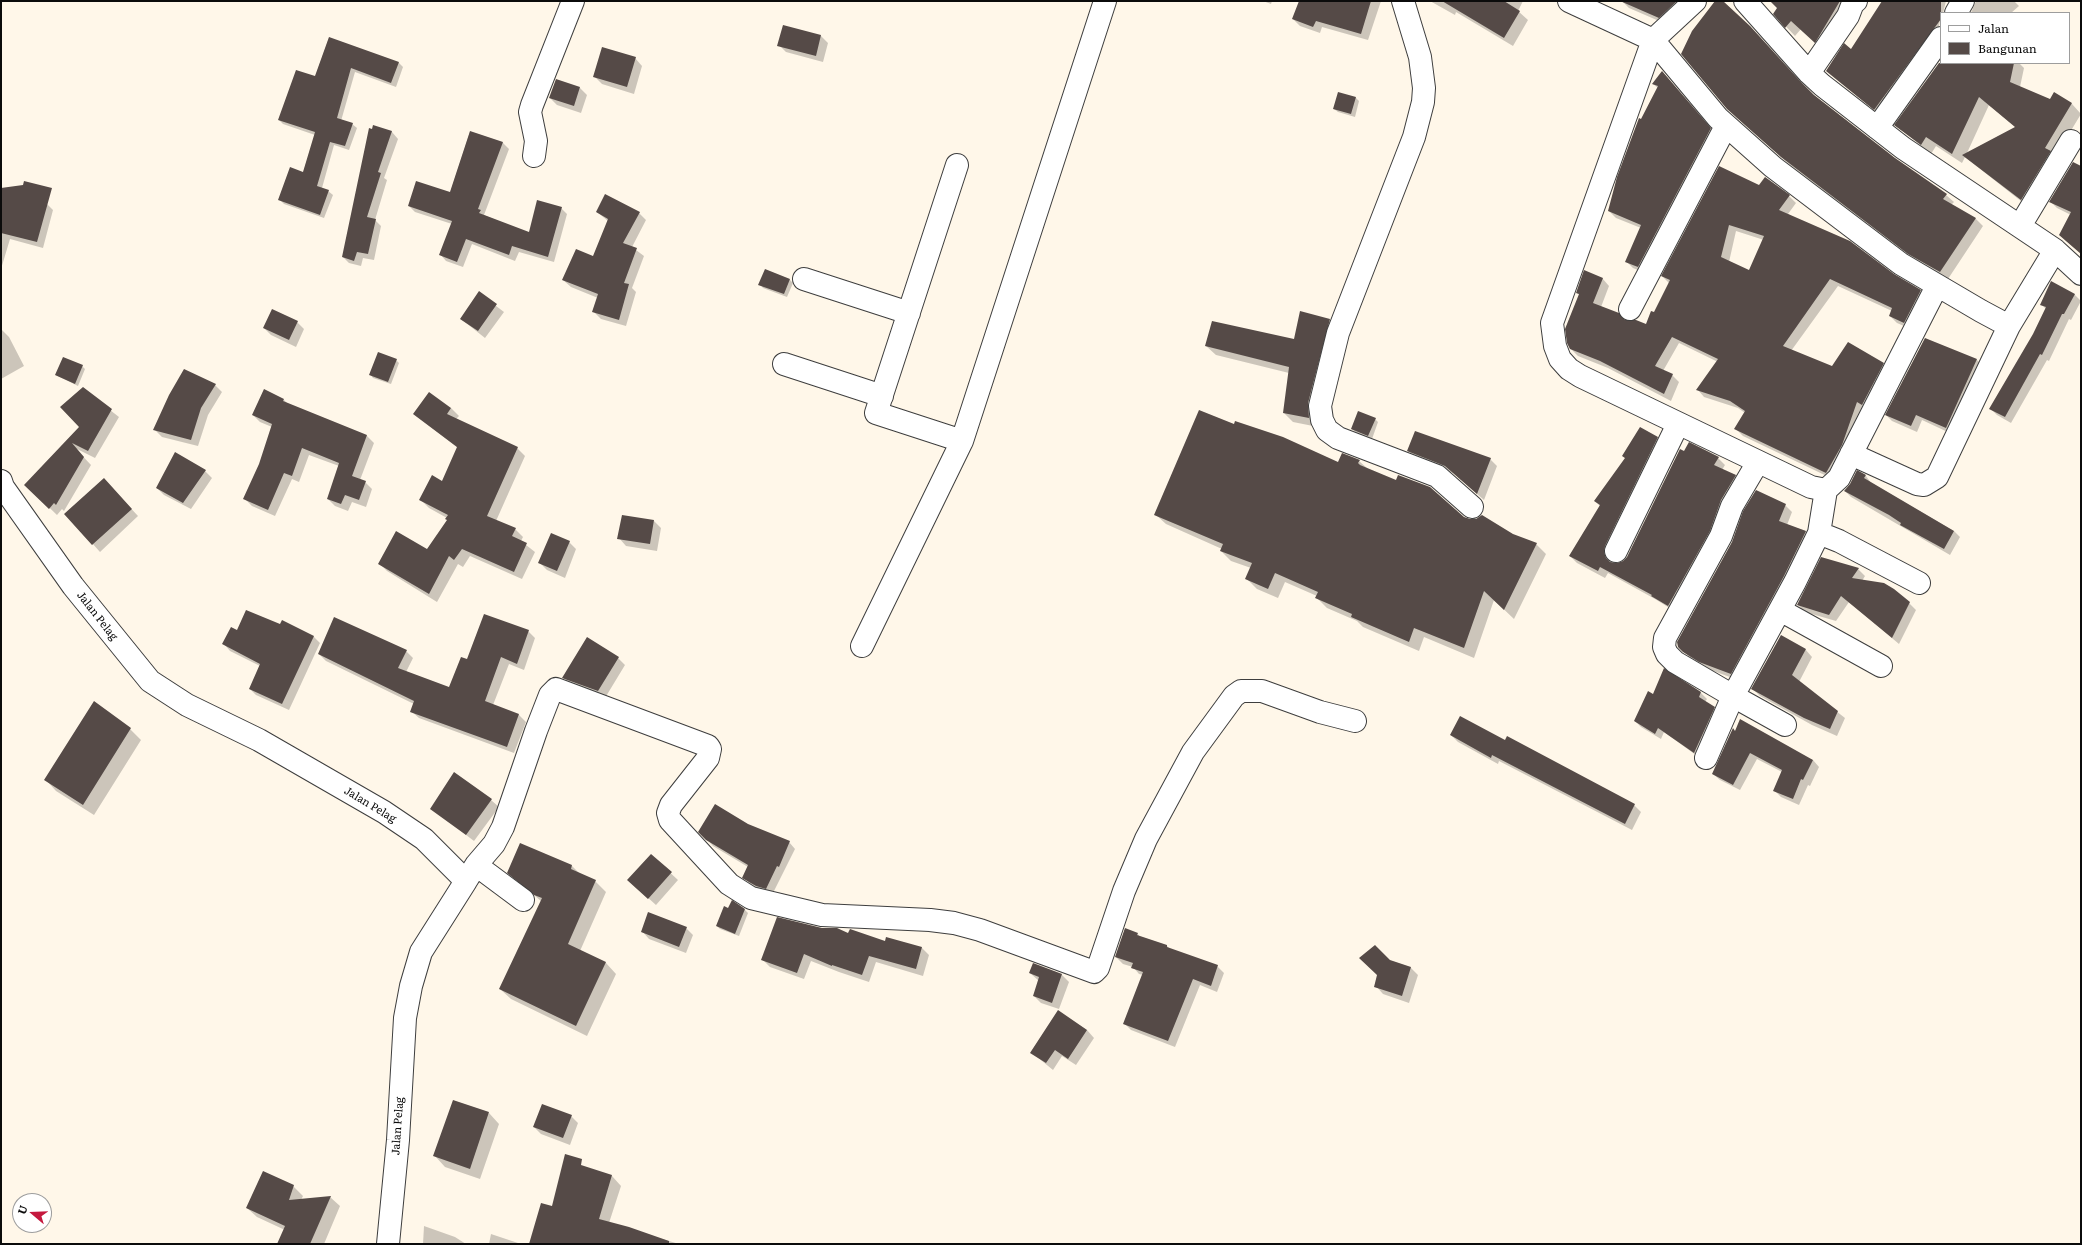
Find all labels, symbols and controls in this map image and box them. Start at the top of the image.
legend [1940,12,2070,64]
text: Jalan [1978,19,2009,37]
text: Bangunan [1978,39,2037,57]
street label: Jalan Pelag [74,589,120,643]
street label: Jalan Pelag [342,784,398,826]
street label: Jalan Pelag [389,1096,407,1156]
north arrow [12,1193,52,1233]
text: U [13,1203,31,1216]

